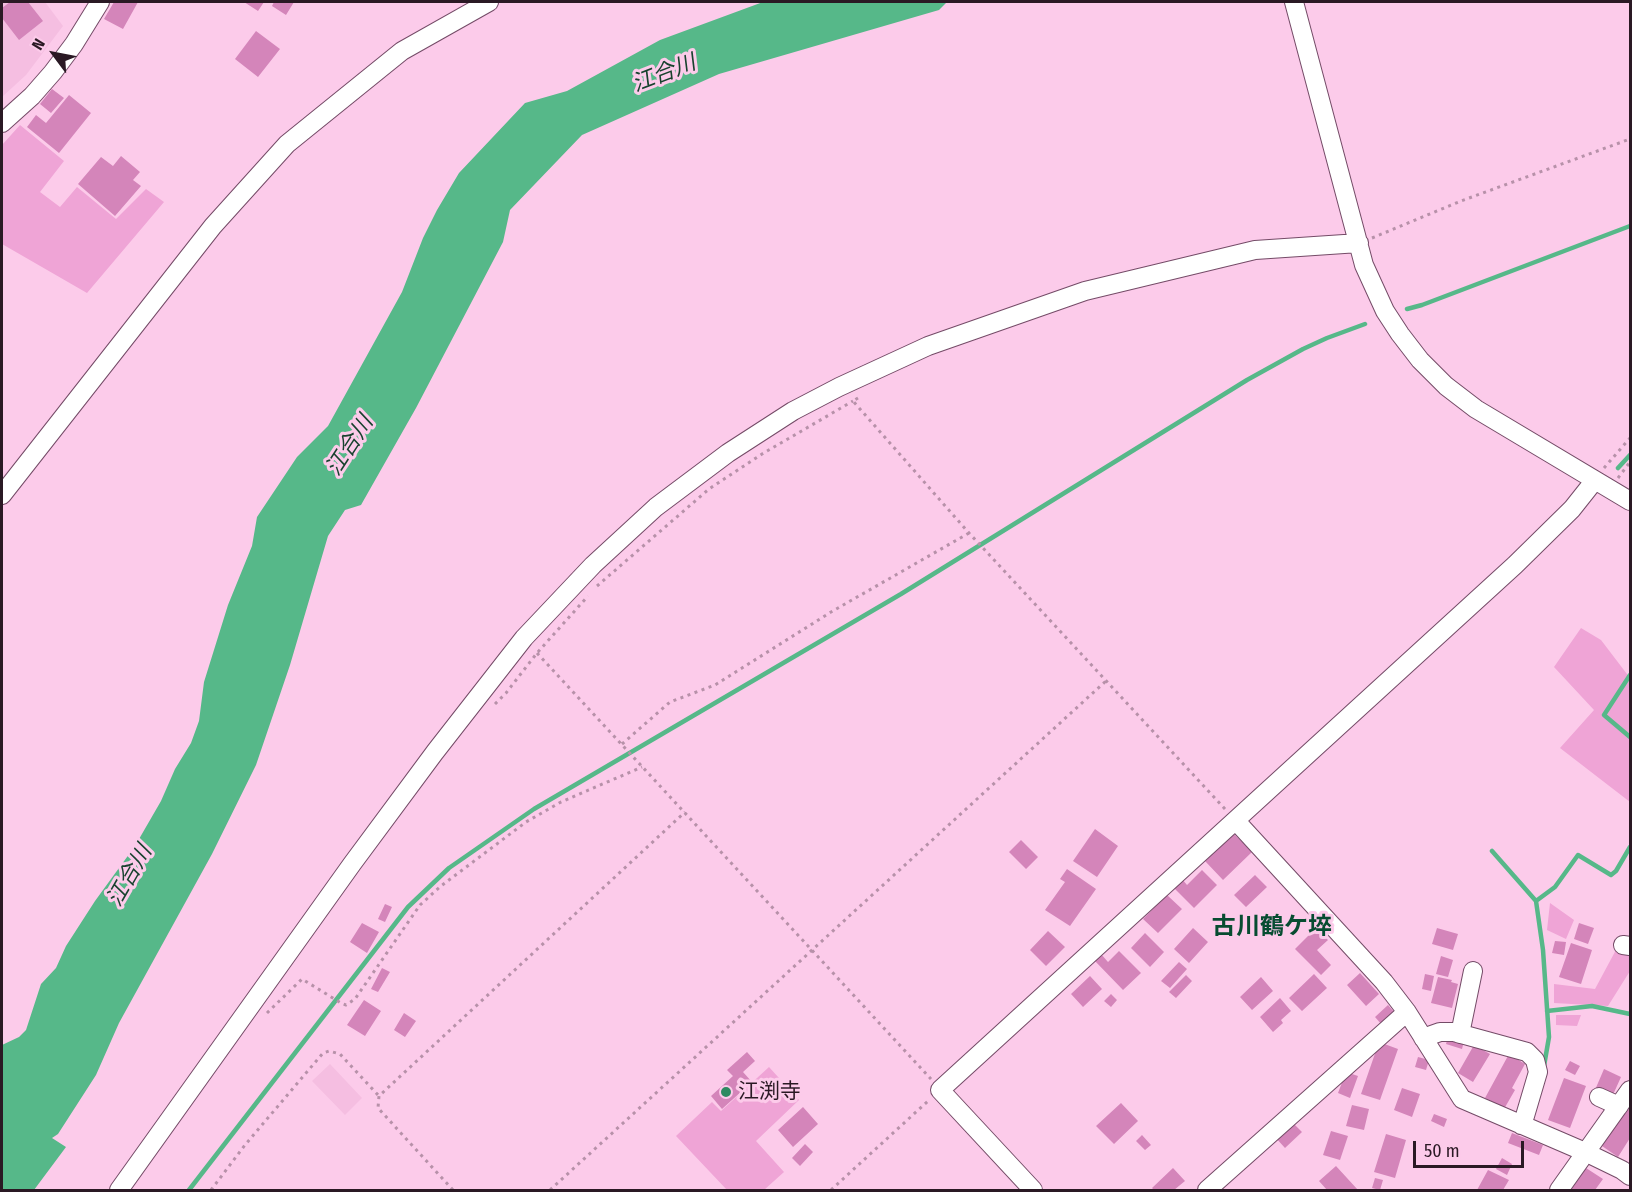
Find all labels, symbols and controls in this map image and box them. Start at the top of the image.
north arrow [24,24,84,84]
text: N [28,35,49,53]
water label: 江合川 [628,50,700,98]
water label: 江合川 [321,411,379,481]
water label: 江合川 [102,841,158,911]
district label: 古川鶴ケ埣 [1212,913,1332,941]
place label: 江渕寺 [738,1079,801,1105]
marker: 江渕寺 [719,1085,733,1099]
scale bar [1416,1129,1527,1167]
text: 50 m [1424,1140,1460,1162]

